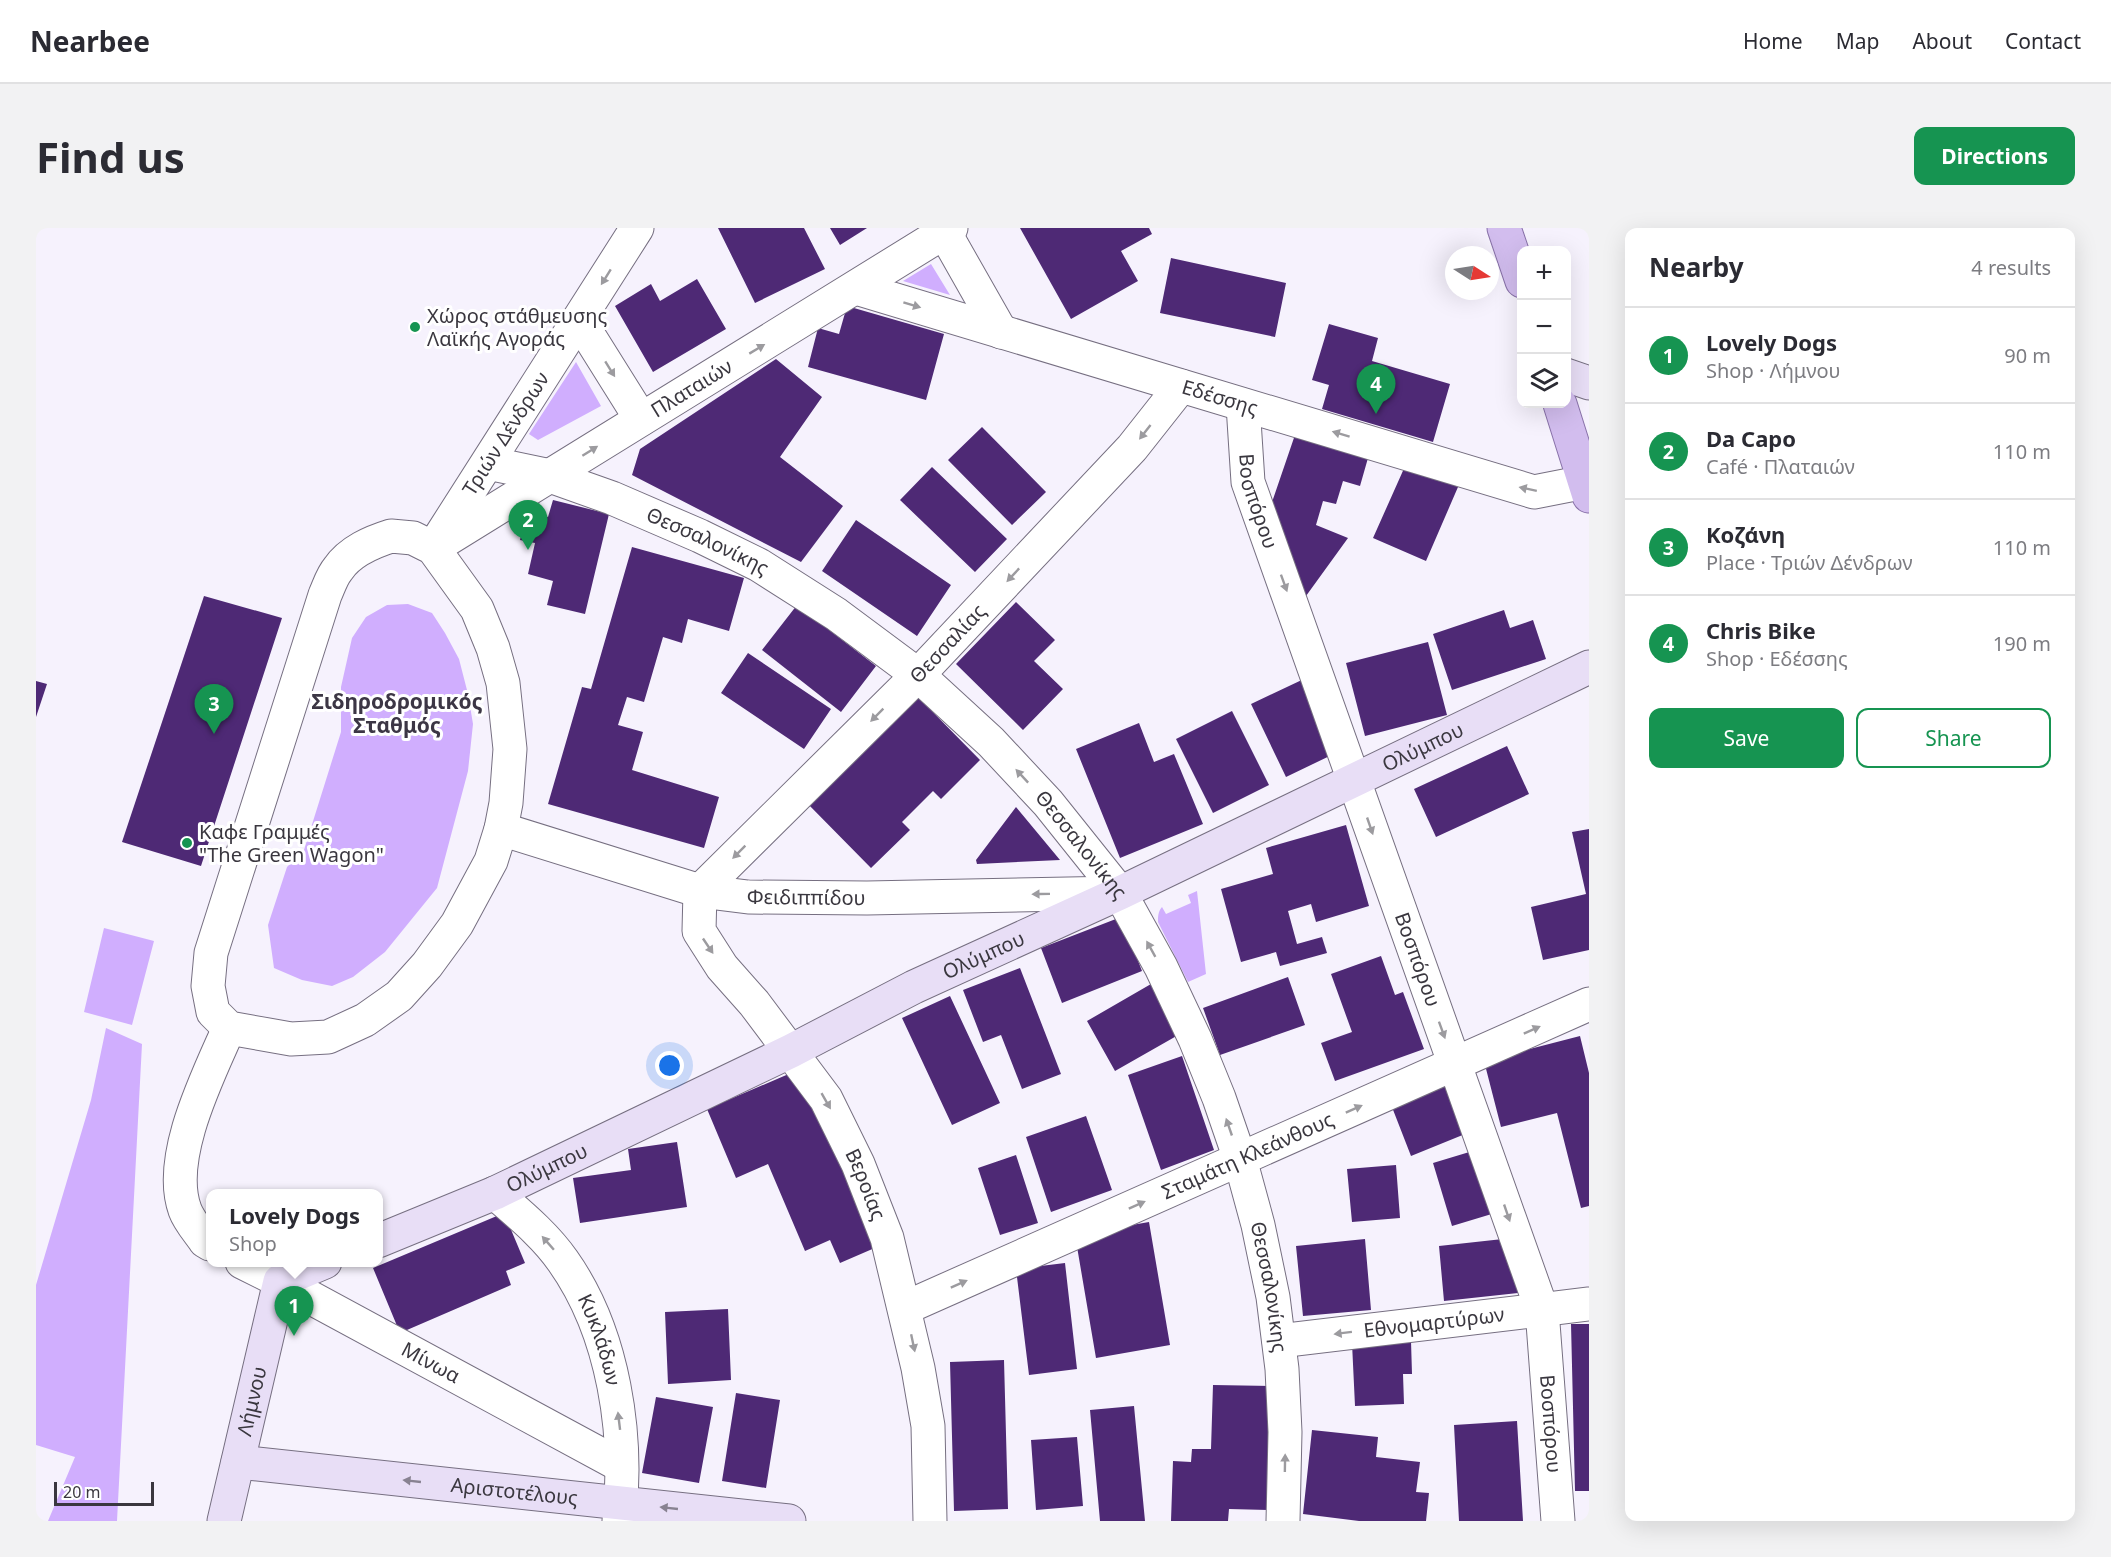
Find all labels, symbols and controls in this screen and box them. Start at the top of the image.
text: Nearbee [30,22,150,60]
text: Home [1743,27,1803,55]
text: Map [1836,27,1879,55]
text: About [1912,27,1972,55]
text: Contact [2005,27,2081,55]
button: Directions [1914,127,2075,185]
text: Find us [36,128,185,185]
north arrow [1445,246,1499,300]
map controls [1517,246,1571,408]
button: + [1517,246,1571,300]
text: Nearby [1649,249,1744,285]
text: 4 results [1971,254,2051,281]
one-way arrow [601,269,612,285]
button: − [1517,300,1571,354]
one-way arrow [903,301,921,310]
place label: Χώρος στάθμευσης Λαϊκής Αγοράς [427,302,607,352]
marker: Χώρος στάθμευσης Λαϊκής Αγοράς [408,320,422,334]
text: Lovely Dogs [1706,327,1837,357]
text: 1 [1663,342,1674,369]
text: 90 m [2004,342,2051,369]
one-way arrow [749,343,765,354]
street label: Πλαταιών [646,352,737,423]
button: layers [1517,354,1571,408]
text: Shop · Λήμνου [1706,357,1840,384]
one-way arrow [605,361,616,377]
pin: 4 [1356,364,1396,414]
street label: Τριών Δένδρων [456,367,555,500]
street label: Εδέσσης [1179,373,1262,421]
text: Da Capo [1706,423,1796,453]
one-way arrow [1138,424,1151,440]
one-way arrow [1332,429,1350,438]
text: 2 [1663,438,1674,465]
text: 110 m [1993,438,2051,465]
one-way arrow [582,445,598,456]
street label: Βοσπόρου [1233,453,1285,552]
text: Café · Πλαταιών [1706,453,1855,480]
one-way arrow [1518,484,1537,493]
pin: 2 [508,500,548,550]
street label: Θεσσαλονίκης [642,500,775,581]
text: Κοζάνη [1706,519,1785,549]
text: 3 [1663,534,1674,561]
text: 110 m [1993,534,2051,561]
text: Place · Τριών Δένδρων [1706,549,1913,576]
one-way arrow [1006,568,1020,582]
one-way arrow [1279,574,1289,592]
street label: Θεσσαλίας [903,598,991,689]
text: Chris Bike [1706,615,1816,645]
text: 4 [1663,630,1674,657]
text: 190 m [1993,630,2051,657]
text: Shop · Εδέσσης [1706,645,1848,672]
pin: 3 [194,684,234,734]
district label: Σιδηροδρομικός Σταθμός [312,687,483,739]
one-way arrow [871,708,885,722]
button: Save [1649,708,1844,768]
button: Share [1856,708,2051,768]
street label: Ολύμπου [1377,716,1468,778]
one-way arrow [1016,770,1030,784]
street label: Θεσσαλονίκης [1030,784,1134,905]
one-way arrow [1365,817,1375,835]
place label: Καφε Γραμμές "The Green Wagon" [199,818,384,868]
marker: Καφε Γραμμές "The Green Wagon" [180,836,194,850]
one-way arrow [732,845,746,859]
street label: Φειδιππίδου [747,883,866,911]
one-way arrow [1031,889,1050,899]
street label: Βοσπόρου [1389,909,1447,1010]
street label: Ολύμπου [938,924,1029,985]
one-way arrow [703,938,714,955]
one-way arrow [1146,940,1156,957]
one-way arrow [1437,1021,1447,1039]
one-way arrow [1523,1025,1540,1034]
your location [655,1051,684,1080]
one-way arrow [821,1093,832,1109]
one-way arrow [1345,1104,1362,1113]
street label: Σταμάτη Κλεάνθους [1157,1105,1338,1205]
one-way arrow [1223,1118,1233,1136]
street label: Ολύμπου [501,1137,592,1199]
street label: Βεροίας [839,1144,893,1224]
popup [206,1189,383,1267]
text: Lovely Dogs [229,1200,360,1230]
one-way arrow [1128,1200,1145,1209]
one-way arrow [1503,1204,1513,1222]
street label: Θεσσαλονίκης [1245,1219,1294,1354]
text: Shop [229,1230,277,1257]
one-way arrow [542,1236,555,1251]
one-way arrow [950,1279,968,1289]
pin: 1 [274,1286,314,1336]
street label: Κυκλάδων [572,1289,628,1388]
street label: Εθνομαρτύρων [1362,1300,1506,1344]
one-way arrow [1334,1328,1353,1338]
one-way arrow [909,1334,918,1353]
street label: Μίνωα [397,1335,466,1389]
street label: Λήμνου [230,1363,273,1439]
street label: Βοσπόρου [1534,1374,1568,1474]
one-way arrow [614,1411,624,1430]
one-way arrow [1280,1453,1290,1472]
street label: Αριστοτέλους [450,1471,580,1511]
one-way arrow [403,1476,422,1486]
scale bar [54,1479,154,1506]
text: 20 m [63,1481,100,1503]
one-way arrow [659,1503,678,1513]

